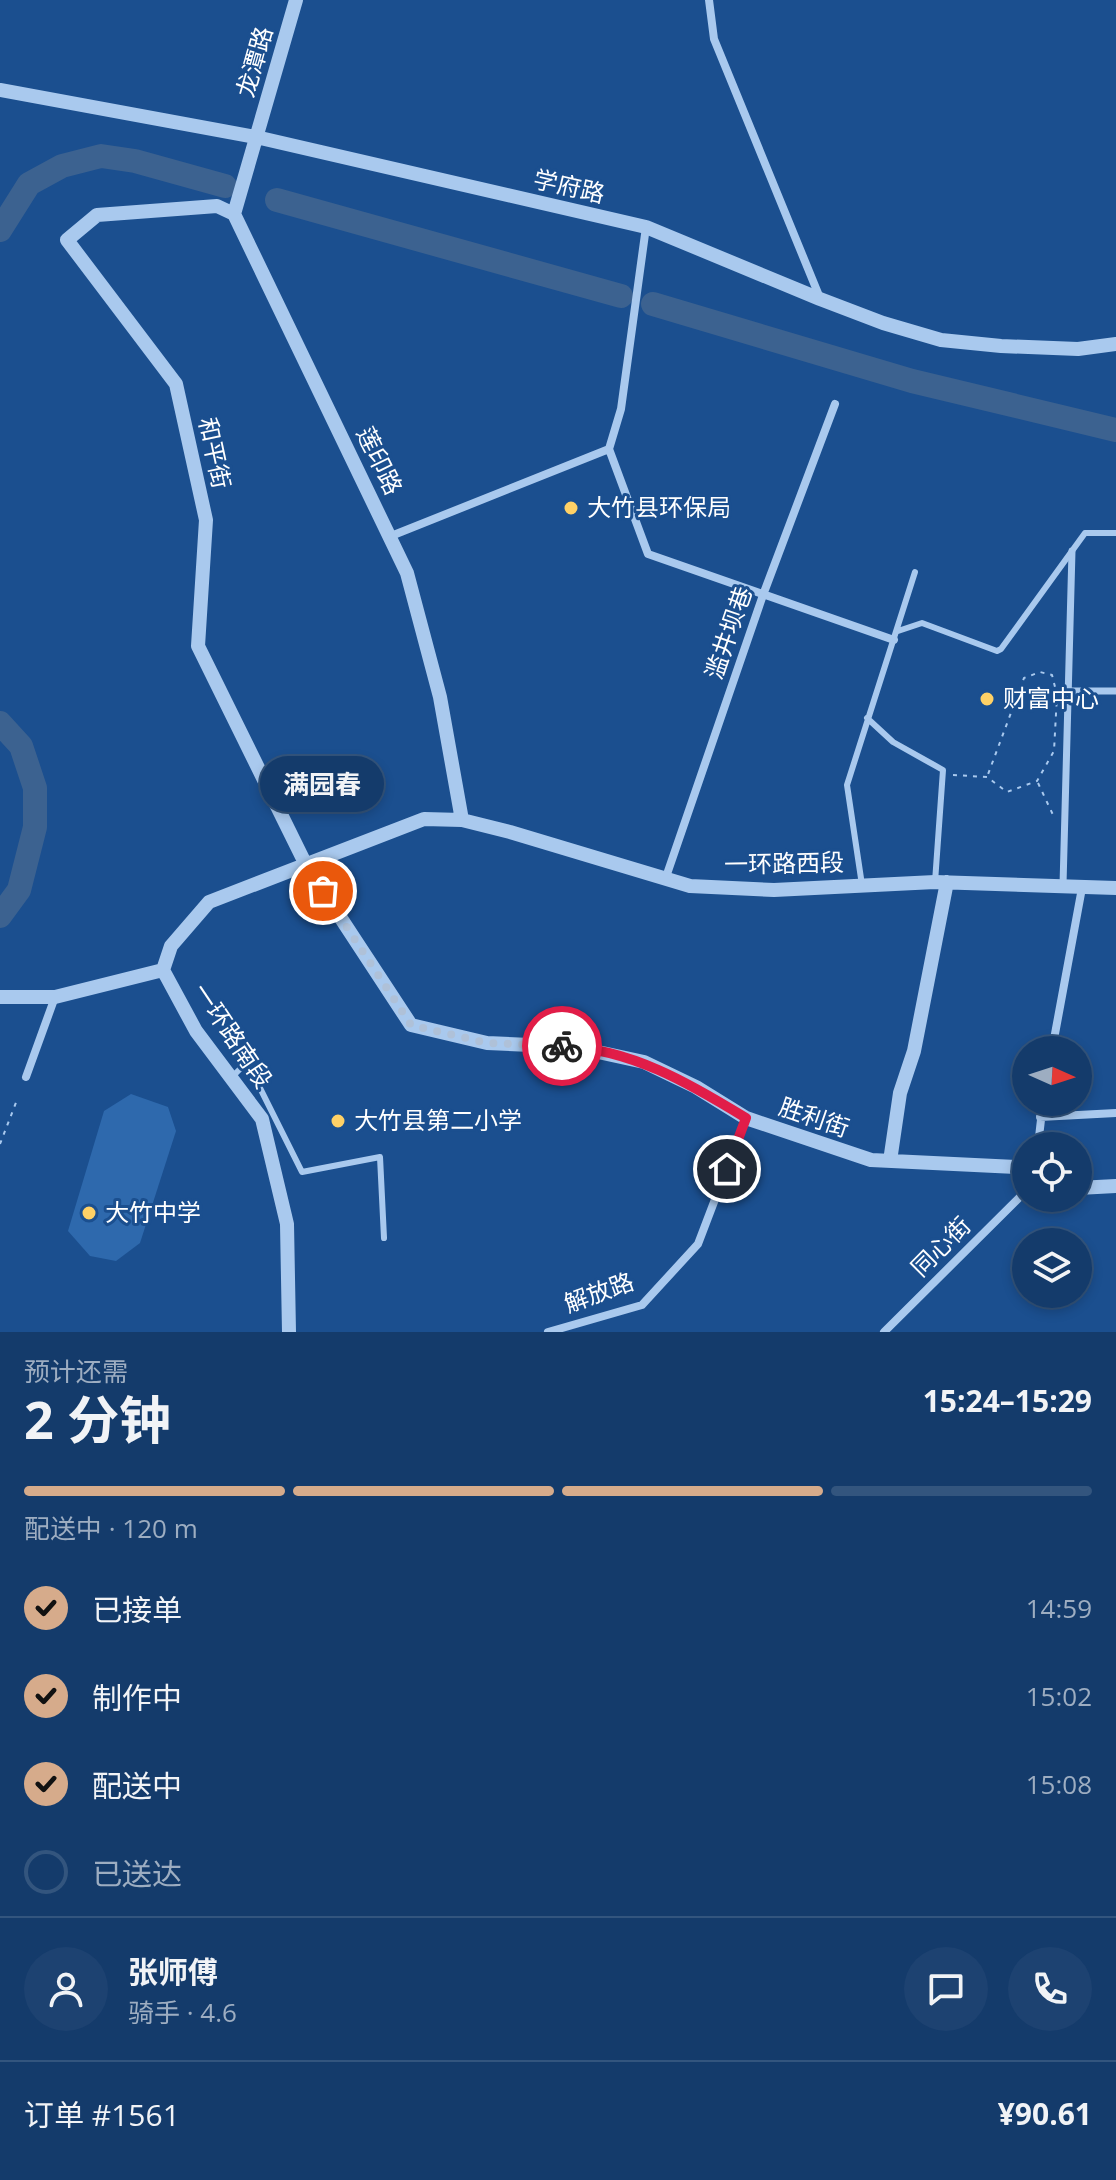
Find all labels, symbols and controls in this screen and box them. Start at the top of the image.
street label: 龙潭路 [228,22,279,101]
street label: 学府路 [531,161,608,210]
street label: 和平街 [192,414,239,491]
street label: 莲印路 [350,421,411,500]
place label: 大竹县环保局 [587,490,731,523]
marker: 大竹县环保局 [562,499,580,517]
street label: 滥井坝巷 [696,582,759,683]
place label: 财富中心 [1003,681,1099,714]
marker: 财富中心 [978,690,996,708]
callout: 满园春 [261,755,385,811]
text: 满园春 [283,766,361,802]
street label: 一环路西段 [724,845,844,880]
pin [289,857,357,925]
icon: bag [301,869,345,913]
street label: 一环路南段 [186,976,280,1094]
courier [522,1006,602,1086]
icon: bike [540,1024,584,1068]
north arrow [1012,1036,1092,1116]
map controls [1012,1036,1092,1308]
street label: 胜利街 [775,1089,854,1144]
place label: 大竹县第二小学 [354,1103,522,1136]
marker: 大竹县第二小学 [329,1112,347,1130]
button: locate [1012,1132,1092,1212]
pin [693,1135,761,1203]
icon: home [705,1147,749,1191]
place label: 大竹中学 [105,1195,201,1228]
marker: 大竹中学 [80,1204,98,1222]
street label: 同心街 [903,1209,977,1283]
button: layers [1012,1228,1092,1308]
street label: 解放路 [559,1264,638,1319]
text: 预计还需 [24,1353,128,1389]
text: 15:24–15:29 [923,1380,1092,1421]
text: 2 分钟 [24,1383,171,1454]
text: 配送中 · 120 m [24,1510,198,1546]
icon: check [24,1586,68,1630]
text: 已接单 [92,1589,182,1630]
text: 14:59 [1026,1590,1092,1626]
icon: check [24,1674,68,1718]
text: 制作中 [92,1677,182,1718]
text: 15:02 [1026,1678,1092,1714]
icon: check [24,1762,68,1806]
text: 配送中 [92,1765,182,1806]
text: 15:08 [1026,1766,1092,1802]
text: 已送达 [92,1853,182,1894]
button: person [24,1947,108,2031]
button: chat [904,1947,988,2031]
button: phone [1008,1947,1092,2031]
text: 张师傅 [128,1951,218,1992]
text: 骑手 · 4.6 [128,1994,237,2030]
text: ¥90.61 [998,2093,1092,2134]
text: 订单 #1561 [24,2094,180,2135]

